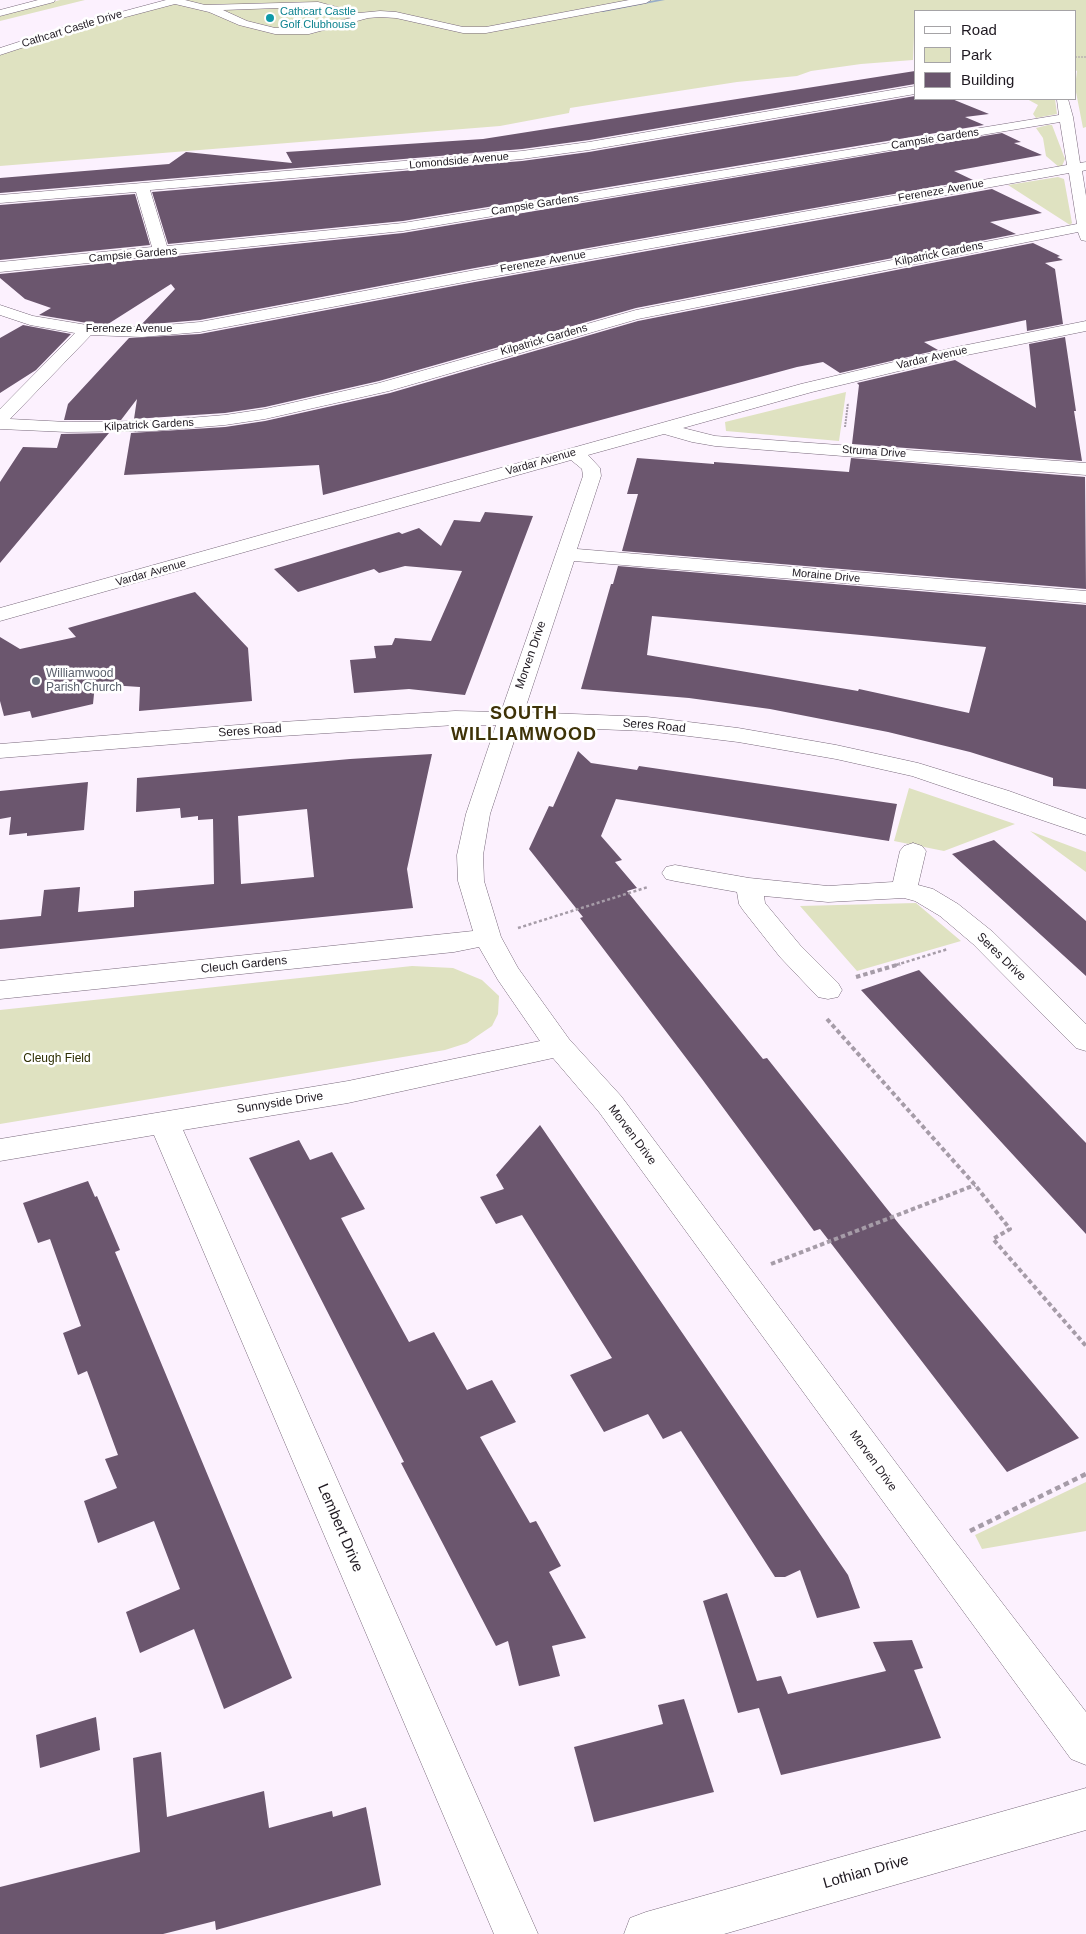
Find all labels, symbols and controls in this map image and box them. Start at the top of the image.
place label: Cathcart Castle Golf Clubhouse [280,5,356,31]
street label: Cathcart Castle Drive [20,7,124,51]
legend [914,10,1076,100]
marker: Cathcart Castle Golf Clubhouse [264,12,276,24]
text: Road [961,21,997,38]
text: Park [961,46,992,63]
text: Building [961,71,1014,88]
street label: Campsie Gardens [890,126,980,152]
street label: Lomondside Avenue [409,150,509,172]
street label: Fereneze Avenue [897,177,985,205]
street label: Campsie Gardens [490,192,580,218]
street label: Kilpatrick Gardens [894,239,984,269]
street label: Campsie Gardens [88,245,178,265]
street label: Fereneze Avenue [499,248,587,276]
street label: Kilpatrick Gardens [499,321,589,359]
street label: Fereneze Avenue [86,322,172,336]
street label: Vardar Avenue [895,343,969,373]
street label: Kilpatrick Gardens [104,416,194,434]
street label: Struma Drive [842,443,906,461]
street label: Vardar Avenue [504,446,578,478]
street label: Vardar Avenue [114,557,188,589]
street label: Moraine Drive [791,566,861,586]
street label: Morven Drive [513,619,549,691]
place label: Williamwood Parish Church [46,667,122,695]
marker: Williamwood Parish Church [30,675,42,687]
district label: SOUTH WILLIAMWOOD [450,703,598,746]
street label: Seres Road [622,716,686,736]
street label: Seres Road [218,722,282,740]
street label: Seres Drive [973,930,1029,984]
street label: Cleuch Gardens [200,953,288,977]
park label: Cleugh Field [23,1052,91,1066]
street label: Sunnyside Drive [236,1089,324,1117]
street label: Morven Drive [605,1102,659,1168]
street label: Morven Drive [846,1428,900,1494]
street label: Lembert Drive [313,1481,367,1575]
street label: Lothian Drive [821,1851,911,1893]

